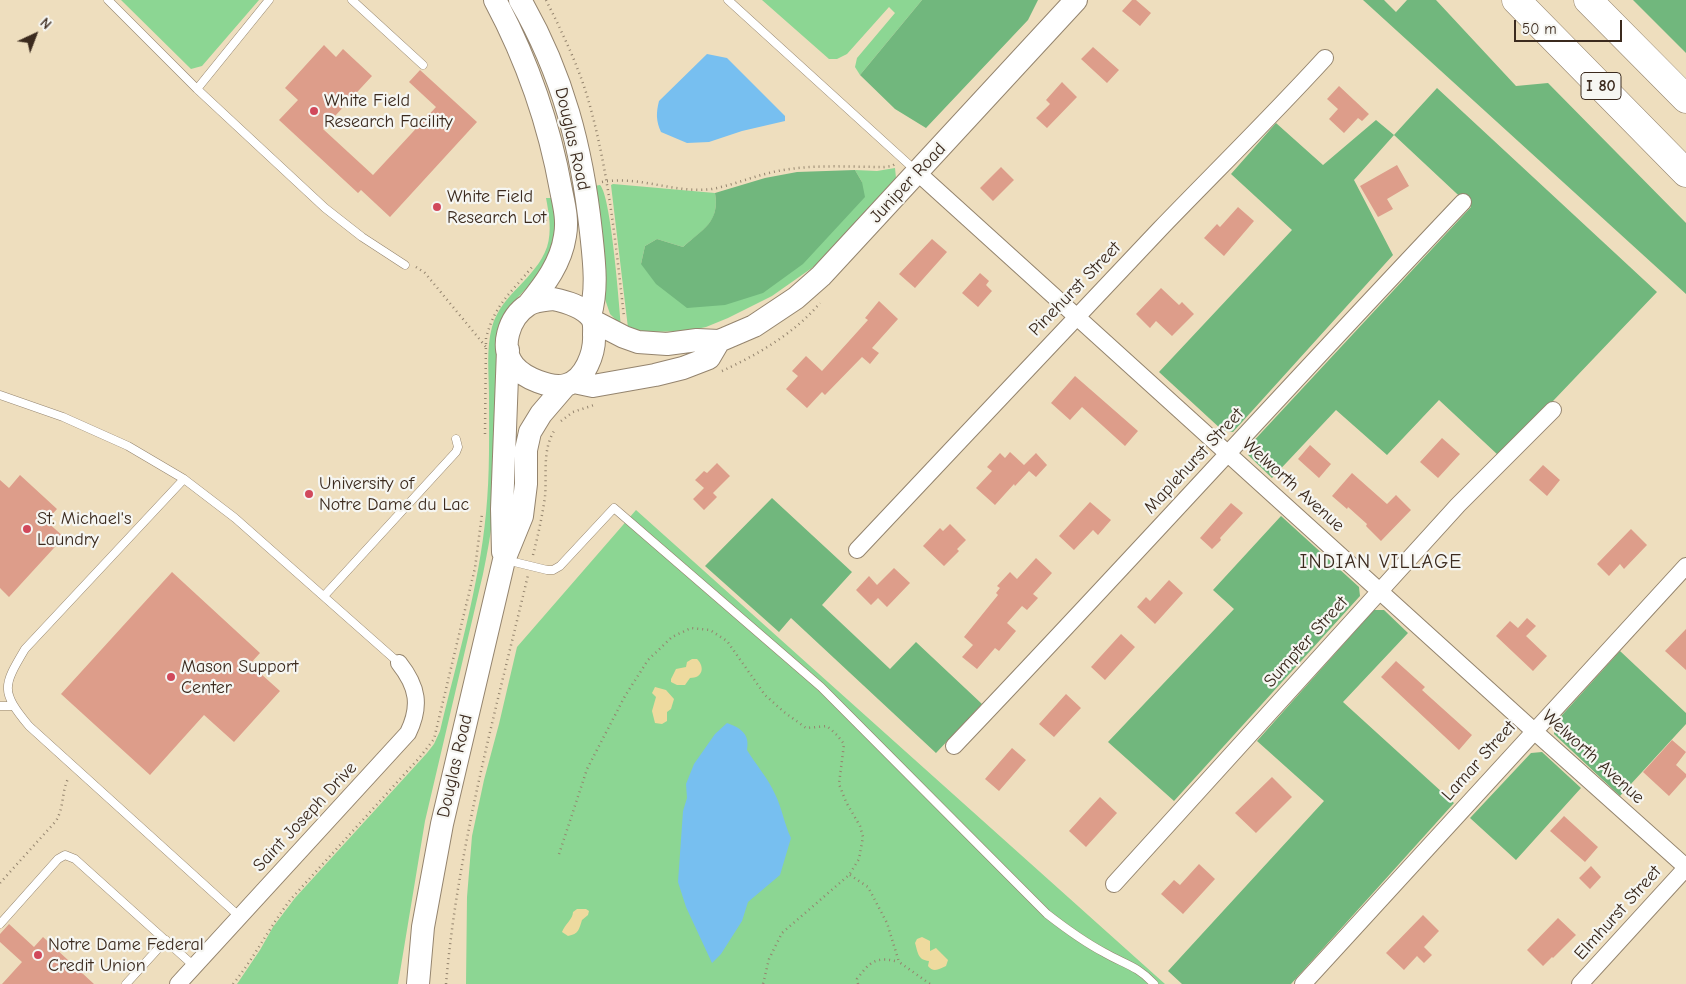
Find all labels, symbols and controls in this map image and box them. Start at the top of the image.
north arrow [10,10,60,60]
scale bar [1516,10,1624,42]
text: N [36,14,55,33]
text: 50 m [1522,20,1557,38]
road number: I 80 [1581,72,1621,100]
street label: Douglas Road [550,85,594,193]
place label: White Field Research Facility [324,90,453,132]
marker: White Field Research Facility [308,105,320,117]
street label: Juniper Road [865,138,951,228]
place label: White Field Research Lot [447,186,546,228]
marker: White Field Research Lot [431,201,443,213]
street label: Pinehurst Street [1025,237,1125,341]
street label: Maplehurst Street [1140,404,1248,518]
street label: Welworth Avenue [1237,433,1349,537]
place label: University of Notre Dame du Lac [319,473,469,516]
marker: University of Notre Dame du Lac [303,488,315,500]
place label: St. Michael's Laundry [37,508,132,550]
marker: St. Michael's Laundry [21,523,33,535]
district label: INDIAN VILLAGE [1298,550,1464,574]
street label: Sumpter Street [1259,592,1353,692]
place label: Mason Support Center [181,656,298,699]
marker: Mason Support Center [165,671,177,683]
street label: Welworth Avenue [1537,705,1649,809]
street label: Douglas Road [433,712,477,820]
street label: Lamar Street [1437,716,1521,806]
street label: Saint Joseph Drive [249,758,361,876]
street label: Elmhurst Street [1570,861,1666,965]
place label: Notre Dame Federal Credit Union [48,934,204,976]
marker: Notre Dame Federal Credit Union [32,949,44,961]

